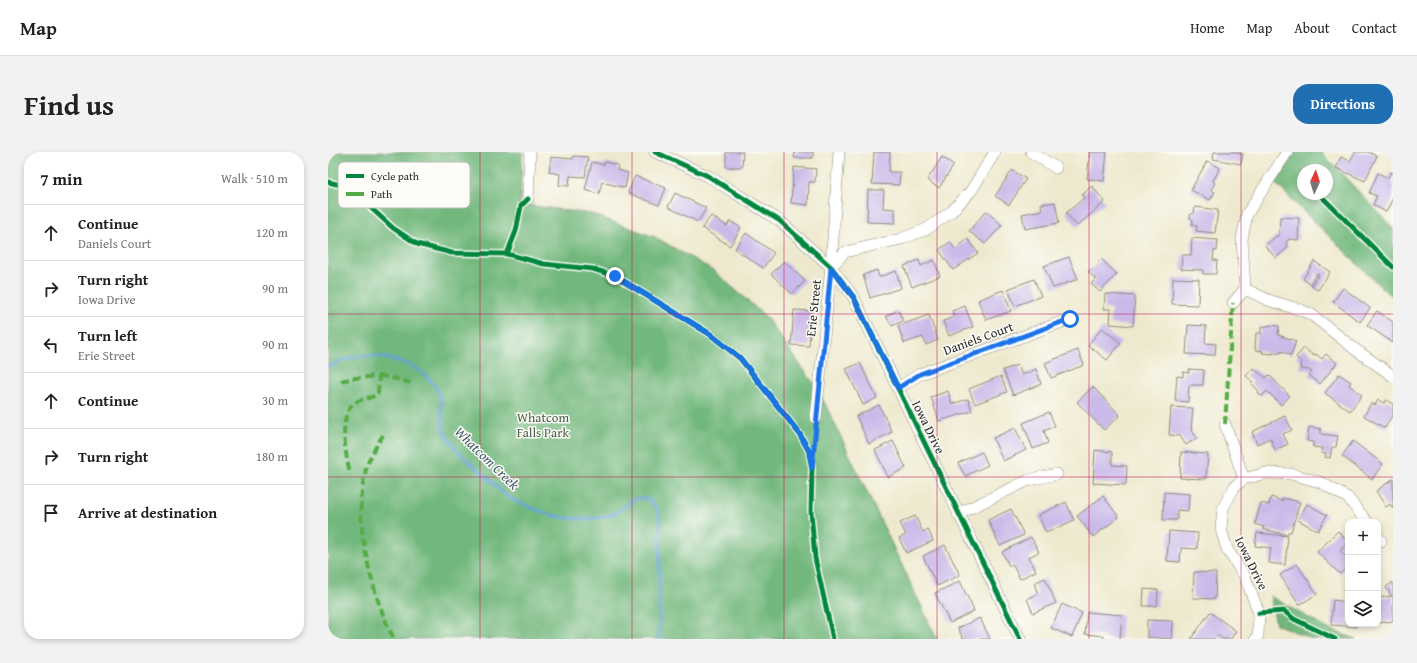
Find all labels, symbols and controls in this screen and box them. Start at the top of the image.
text: Map [20,14,57,42]
text: Home [1190,18,1225,38]
text: Map [1247,18,1272,38]
text: About [1294,18,1330,38]
text: Contact [1352,18,1397,38]
text: Find us [24,84,114,125]
button: Directions [1293,84,1393,124]
legend [338,162,470,208]
north arrow [1297,164,1333,200]
text: 7 min [40,166,82,191]
text: Cycle path [371,168,420,184]
text: Walk · 510 m [221,169,288,188]
text: Path [371,186,393,202]
text: Continue [78,213,139,234]
icon: ahead [40,222,62,244]
text: 120 m [256,223,288,242]
text: Daniels Court [78,234,151,253]
route end [606,267,624,285]
text: Turn right [78,269,149,290]
icon: right [40,278,62,300]
street label: Erie Street [801,278,826,338]
text: 90 m [262,279,288,298]
text: Iowa Drive [78,290,136,309]
route start [1061,310,1079,328]
street label: Daniels Court [940,317,1016,360]
text: Turn left [78,325,137,346]
icon: left [40,334,62,356]
text: 90 m [262,335,288,354]
text: Erie Street [78,346,135,365]
icon: ahead [40,390,62,412]
text: Continue [78,390,139,411]
text: 30 m [262,391,288,410]
street label: Iowa Drive [907,397,950,457]
park label: Whatcom Falls Park [517,408,570,442]
water label: Whatcom Creek [450,422,524,494]
icon: right [40,446,62,468]
text: Turn right [78,446,149,467]
text: 180 m [256,447,288,466]
icon: arrive [40,502,62,524]
text: Arrive at destination [78,502,217,523]
map controls [1345,519,1381,627]
button: + [1345,519,1381,555]
street label: Iowa Drive [1230,533,1273,593]
button: − [1345,555,1381,591]
button: layers [1345,591,1381,627]

